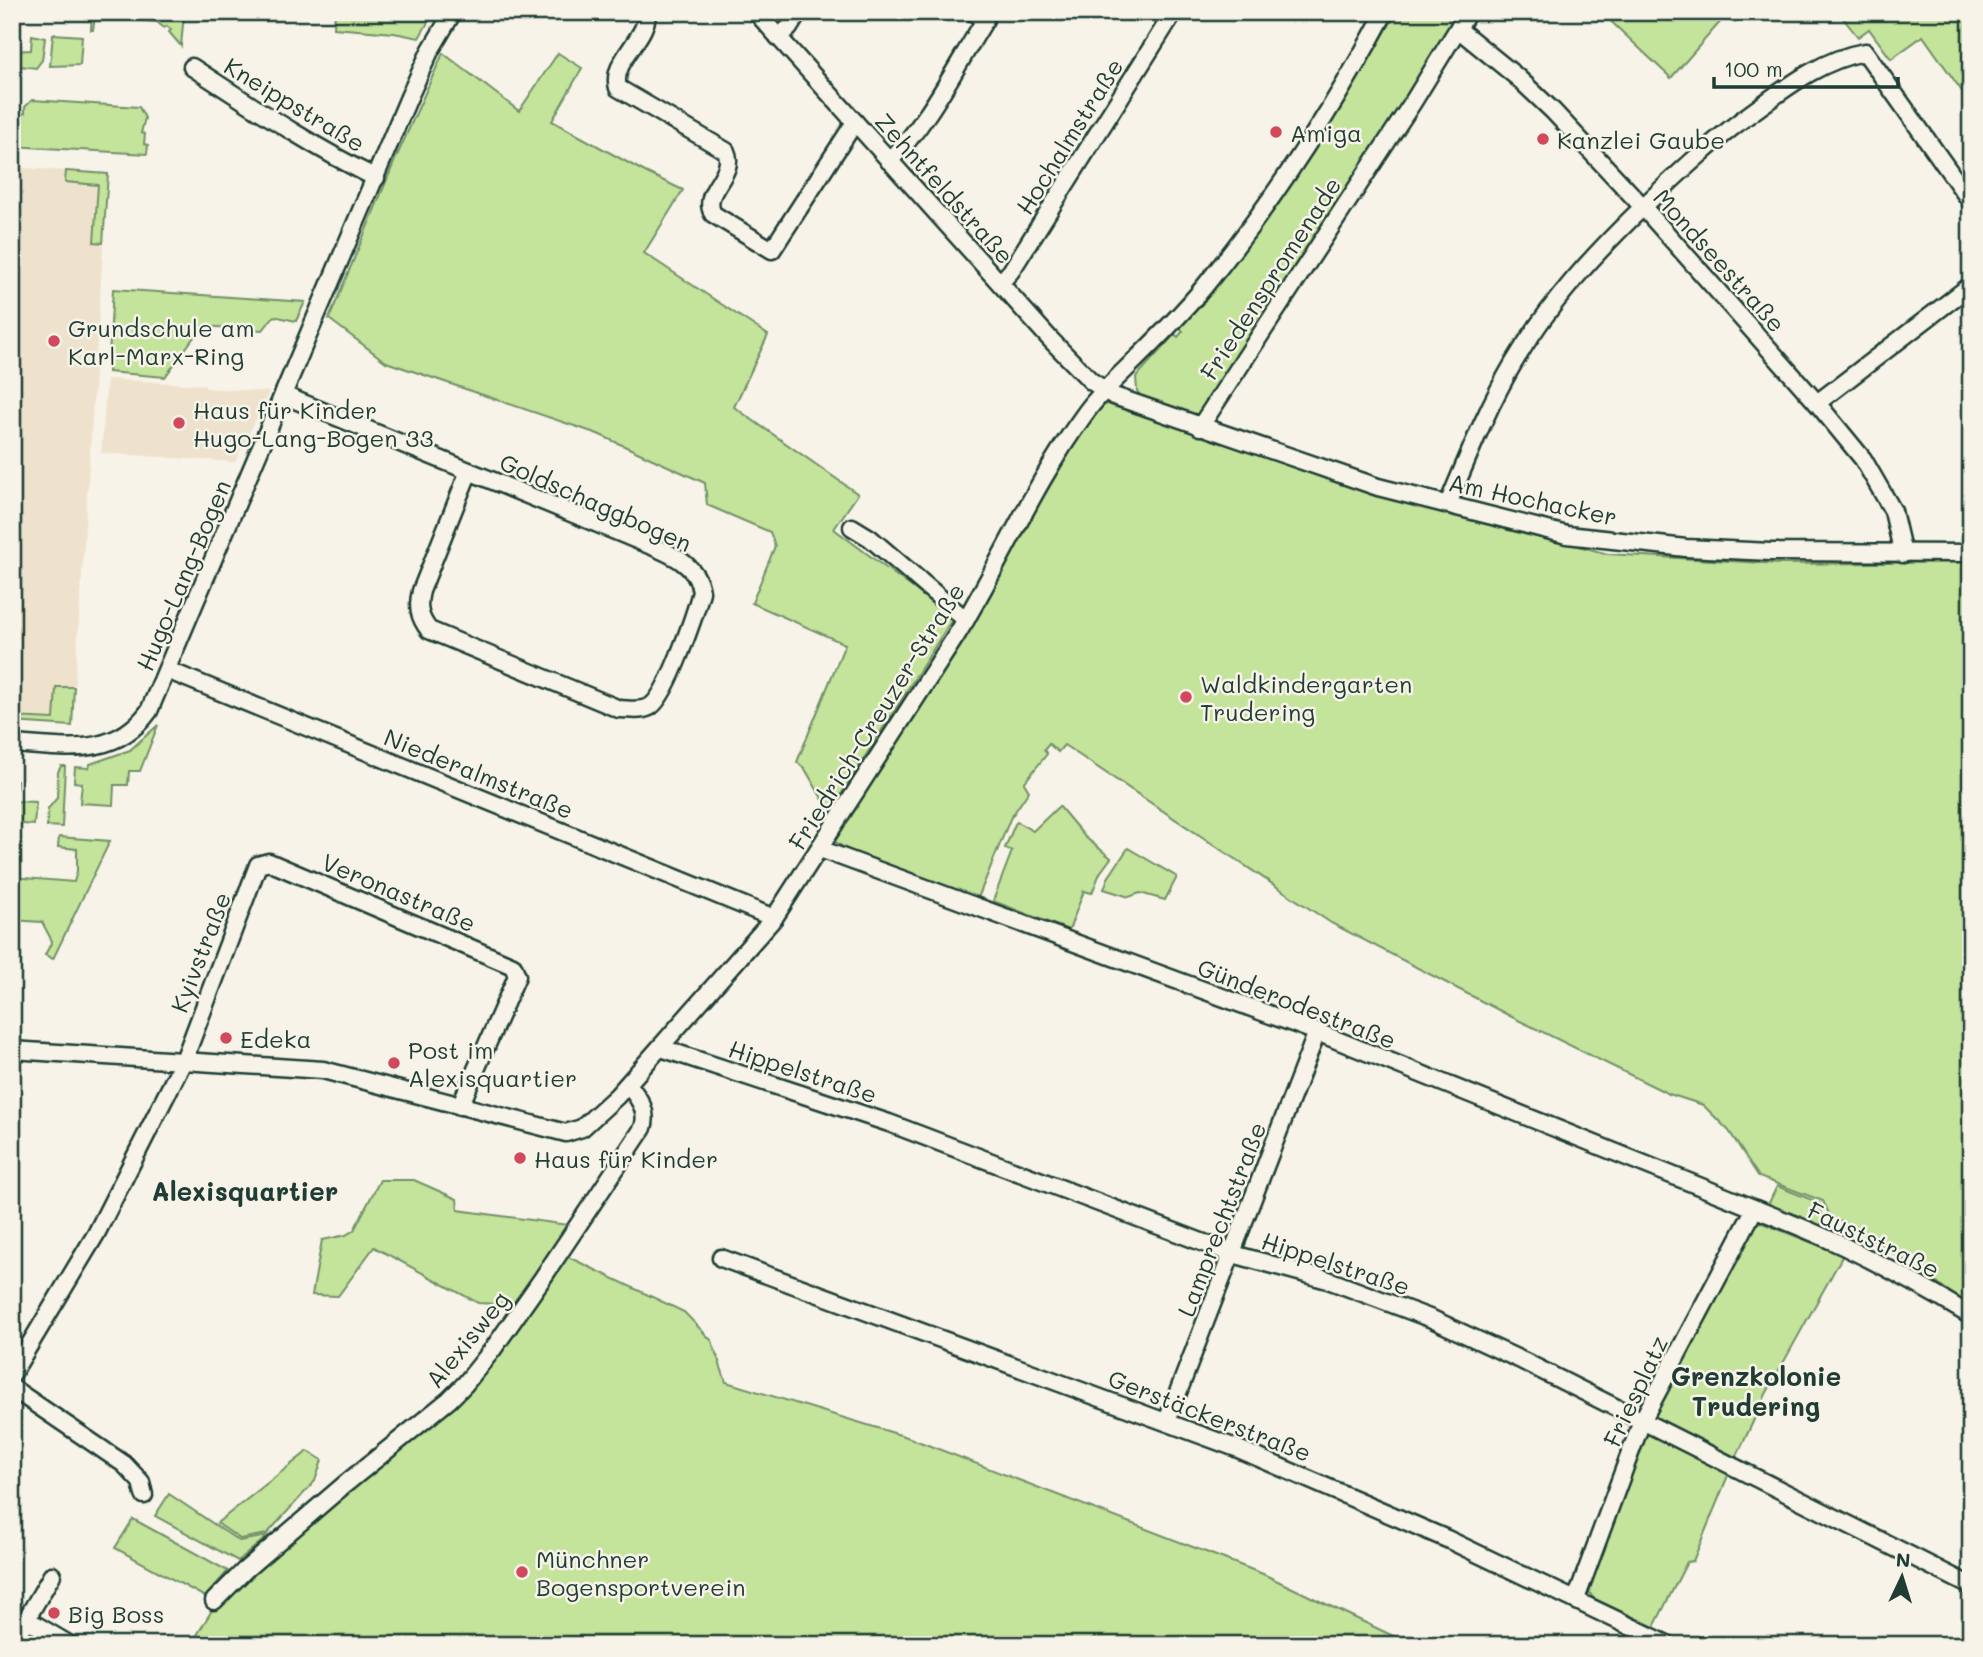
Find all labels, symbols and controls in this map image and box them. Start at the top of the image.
scale bar [1714,46,1897,90]
street label: Kneippstraße [219,50,371,158]
street label: Hochalmstraße [1009,52,1129,220]
text: 100 m [1724,55,1783,82]
street label: Zehntfeldstraße [869,106,1021,270]
place label: Amiga [1290,117,1362,148]
marker: Amiga [1268,124,1284,140]
place label: Kanzlei Gaube [1557,124,1725,155]
marker: Kanzlei Gaube [1535,131,1551,147]
street label: Friedenspromenade [1193,171,1347,385]
street label: Mondseestraße [1647,182,1793,338]
place label: Grundschule am Karl-Marx-Ring [68,312,255,371]
marker: Grundschule am Karl-Marx-Ring [46,333,62,349]
place label: Haus für Kinder Hugo-Lang-Bogen 33 [193,394,433,453]
marker: Haus für Kinder Hugo-Lang-Bogen 33 [171,415,187,431]
street label: Goldschaggbogen [495,446,697,558]
street label: Am Hochacker [1446,466,1620,532]
street label: Hugo-Lang-Bogen [129,475,237,675]
street label: Friedrich-Creuzer-Straße [781,577,971,855]
place label: Waldkindergarten Trudering [1200,668,1412,727]
marker: Waldkindergarten Trudering [1178,689,1194,705]
street label: Niederalmstraße [380,721,578,825]
street label: Veronastraße [317,846,481,938]
street label: Kyivstraße [163,887,237,1017]
street label: Günderodestraße [1193,951,1401,1055]
place label: Edeka [240,1023,312,1054]
marker: Edeka [218,1030,234,1046]
street label: Hippelstraße [725,1032,881,1110]
place label: Post im Alexisquartier [408,1034,577,1093]
marker: Post im Alexisquartier [386,1055,402,1071]
street label: Lamprechtstraße [1170,1117,1272,1321]
place label: Haus für Kinder [534,1143,718,1174]
marker: Haus für Kinder [512,1150,528,1166]
district label: Alexisquartier [152,1174,338,1208]
street label: Fauststraße [1803,1194,1945,1284]
street label: Hippelstraße [1258,1224,1414,1302]
street label: Alexisweg [418,1284,516,1394]
street label: Friesplatz [1596,1331,1674,1451]
district label: Grenzkolonie Trudering [1671,1359,1841,1423]
street label: Gerstäckerstraße [1104,1362,1316,1468]
north arrow [1868,1542,1938,1612]
place label: Münchner Bogensportverein [536,1543,746,1602]
text: N [1895,1547,1911,1573]
marker: Münchner Bogensportverein [514,1564,530,1580]
place label: Big Boss [68,1598,164,1629]
marker: Big Boss [46,1605,62,1621]

